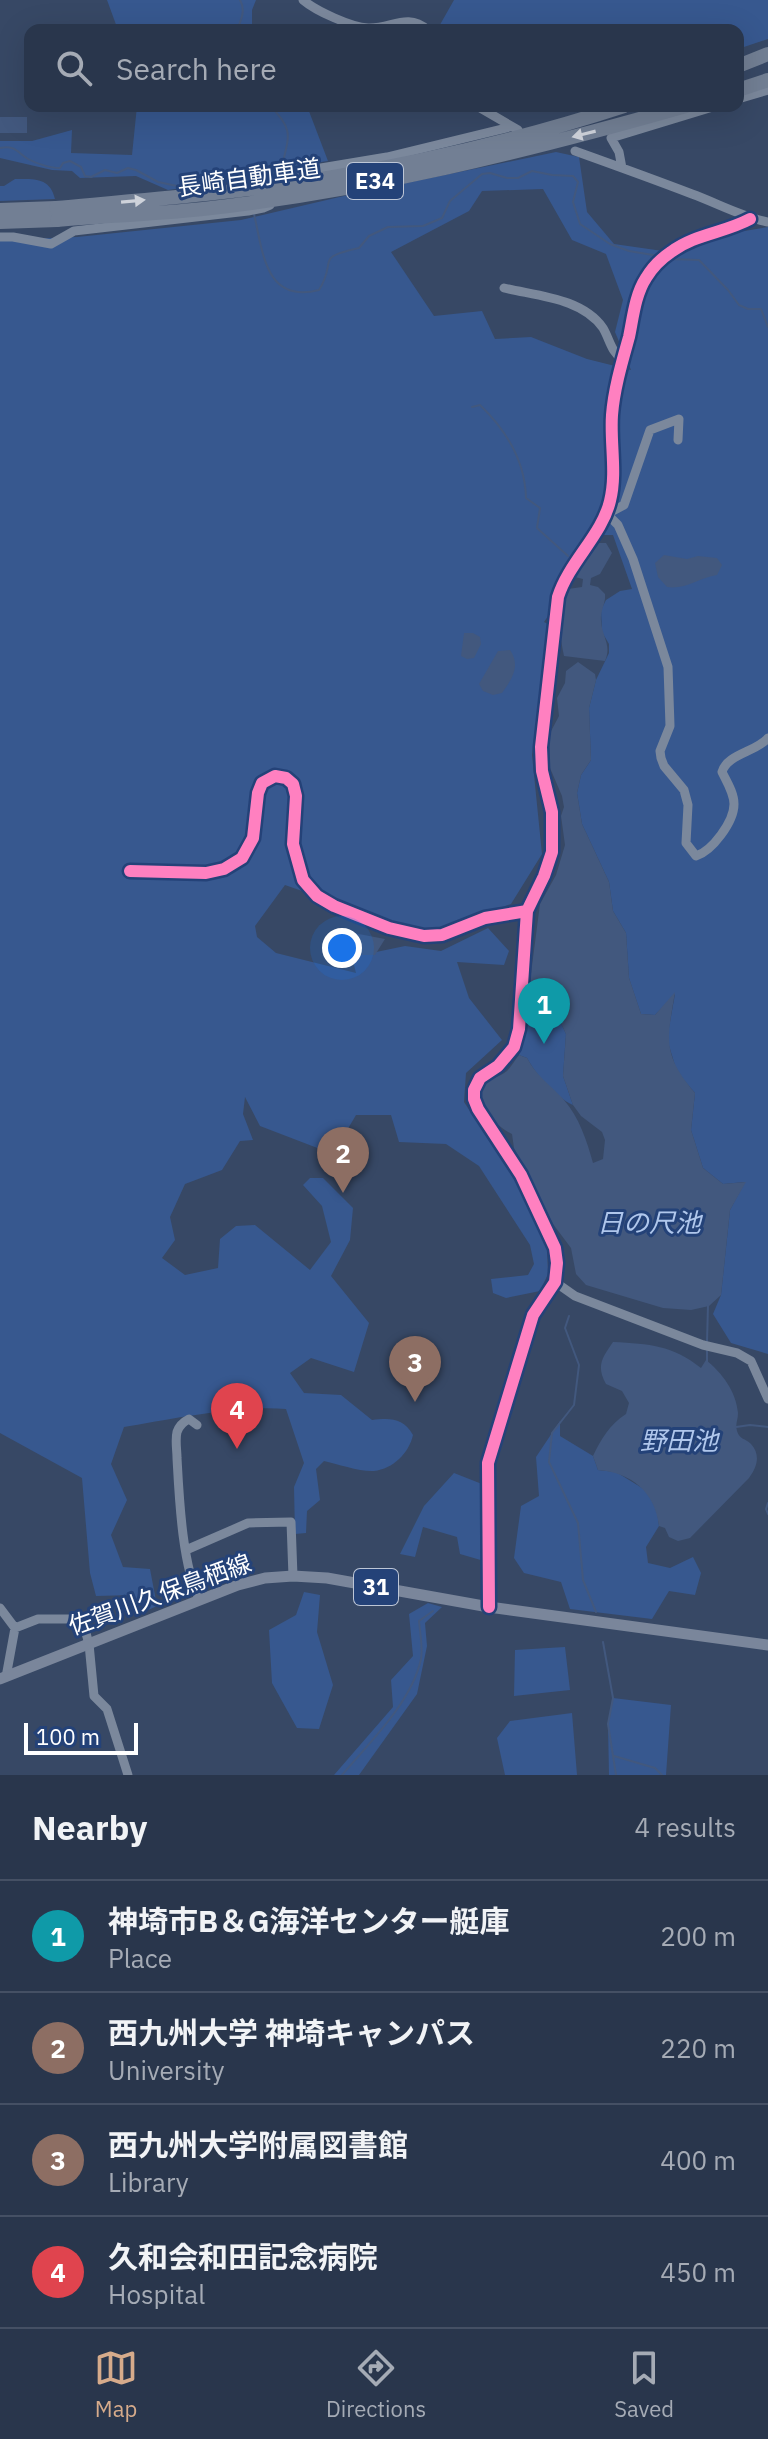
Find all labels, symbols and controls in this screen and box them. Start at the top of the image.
search box [24,24,744,112]
icon: search [52,46,96,90]
text: Search here [116,49,277,88]
one-way arrow [571,129,596,141]
street label: 長崎自動車道 [175,151,322,203]
road number: E34 [347,163,403,199]
one-way arrow [121,194,146,207]
your location [322,928,362,968]
pin: 1 [518,978,570,1044]
pin: 2 [317,1127,369,1193]
water label: 日の尺池 [597,1205,704,1239]
pin: 3 [389,1336,441,1402]
pin: 4 [211,1383,263,1449]
water label: 野田池 [640,1423,721,1457]
street label: 佐賀川久保鳥栖線 [64,1546,255,1642]
road number: 31 [354,1569,398,1605]
scale bar [24,1719,138,1755]
text: 100 m [36,1722,100,1751]
text: Nearby [32,1805,147,1849]
text: 4 results [634,1810,736,1844]
text: 神埼市B＆G海洋センター艇庫 [108,1901,510,1940]
text: 1 [50,1919,66,1953]
text: 200 m [660,1919,736,1953]
text: Place [108,1941,172,1975]
text: 西九州大学 神埼キャンパス [108,2013,475,2052]
text: 2 [50,2031,66,2065]
text: 220 m [660,2031,736,2065]
text: University [108,2053,225,2087]
text: 西九州大学附属図書館 [108,2125,408,2164]
text: 3 [50,2143,66,2177]
text: 400 m [660,2143,736,2177]
text: Library [108,2165,189,2199]
text: 久和会和田記念病院 [108,2237,378,2276]
text: 4 [50,2255,66,2289]
text: 450 m [660,2255,736,2289]
text: Hospital [108,2277,205,2311]
tab: Map [94,2346,138,2423]
tab: Directions [326,2346,426,2423]
tab: Saved [614,2346,674,2423]

